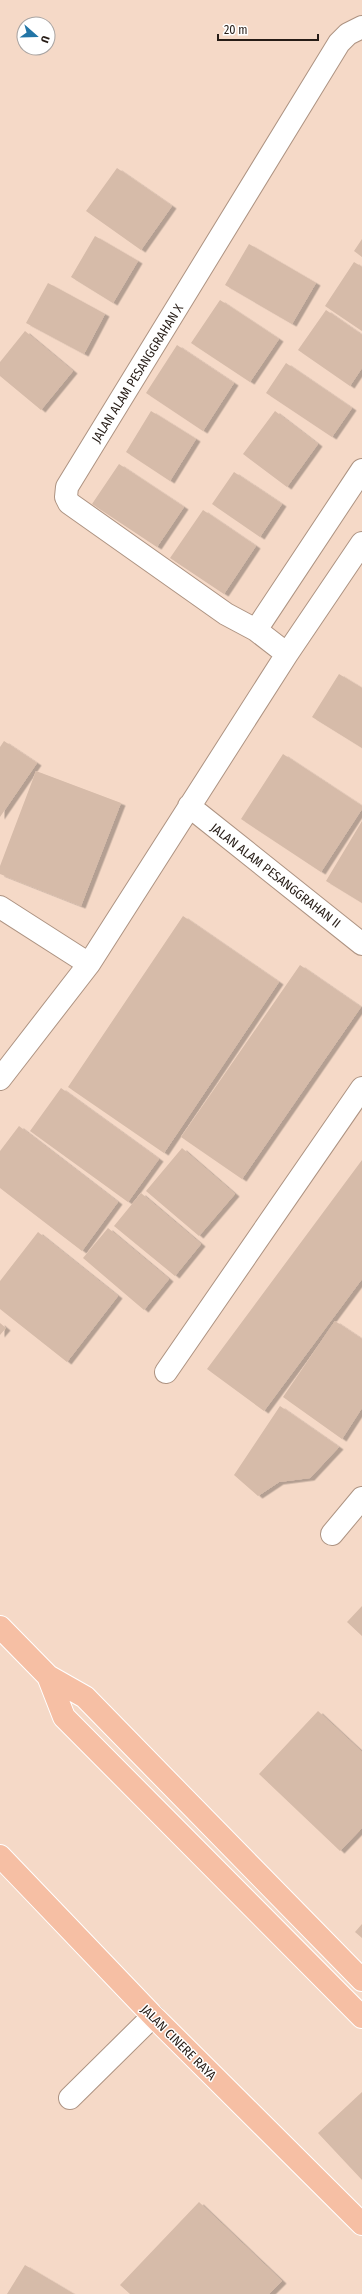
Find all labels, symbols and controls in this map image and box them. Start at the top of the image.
north arrow [16,16,56,56]
scale bar [218,16,318,42]
text: 20 m [224,23,248,37]
text: U [38,34,52,45]
street label: JALAN ALAM PESANGGRAHAN X [89,301,187,445]
street label: JALAN ALAM PESANGGRAHAN II [208,820,344,931]
street label: JALAN CINERE RAYA [138,2002,219,2083]

